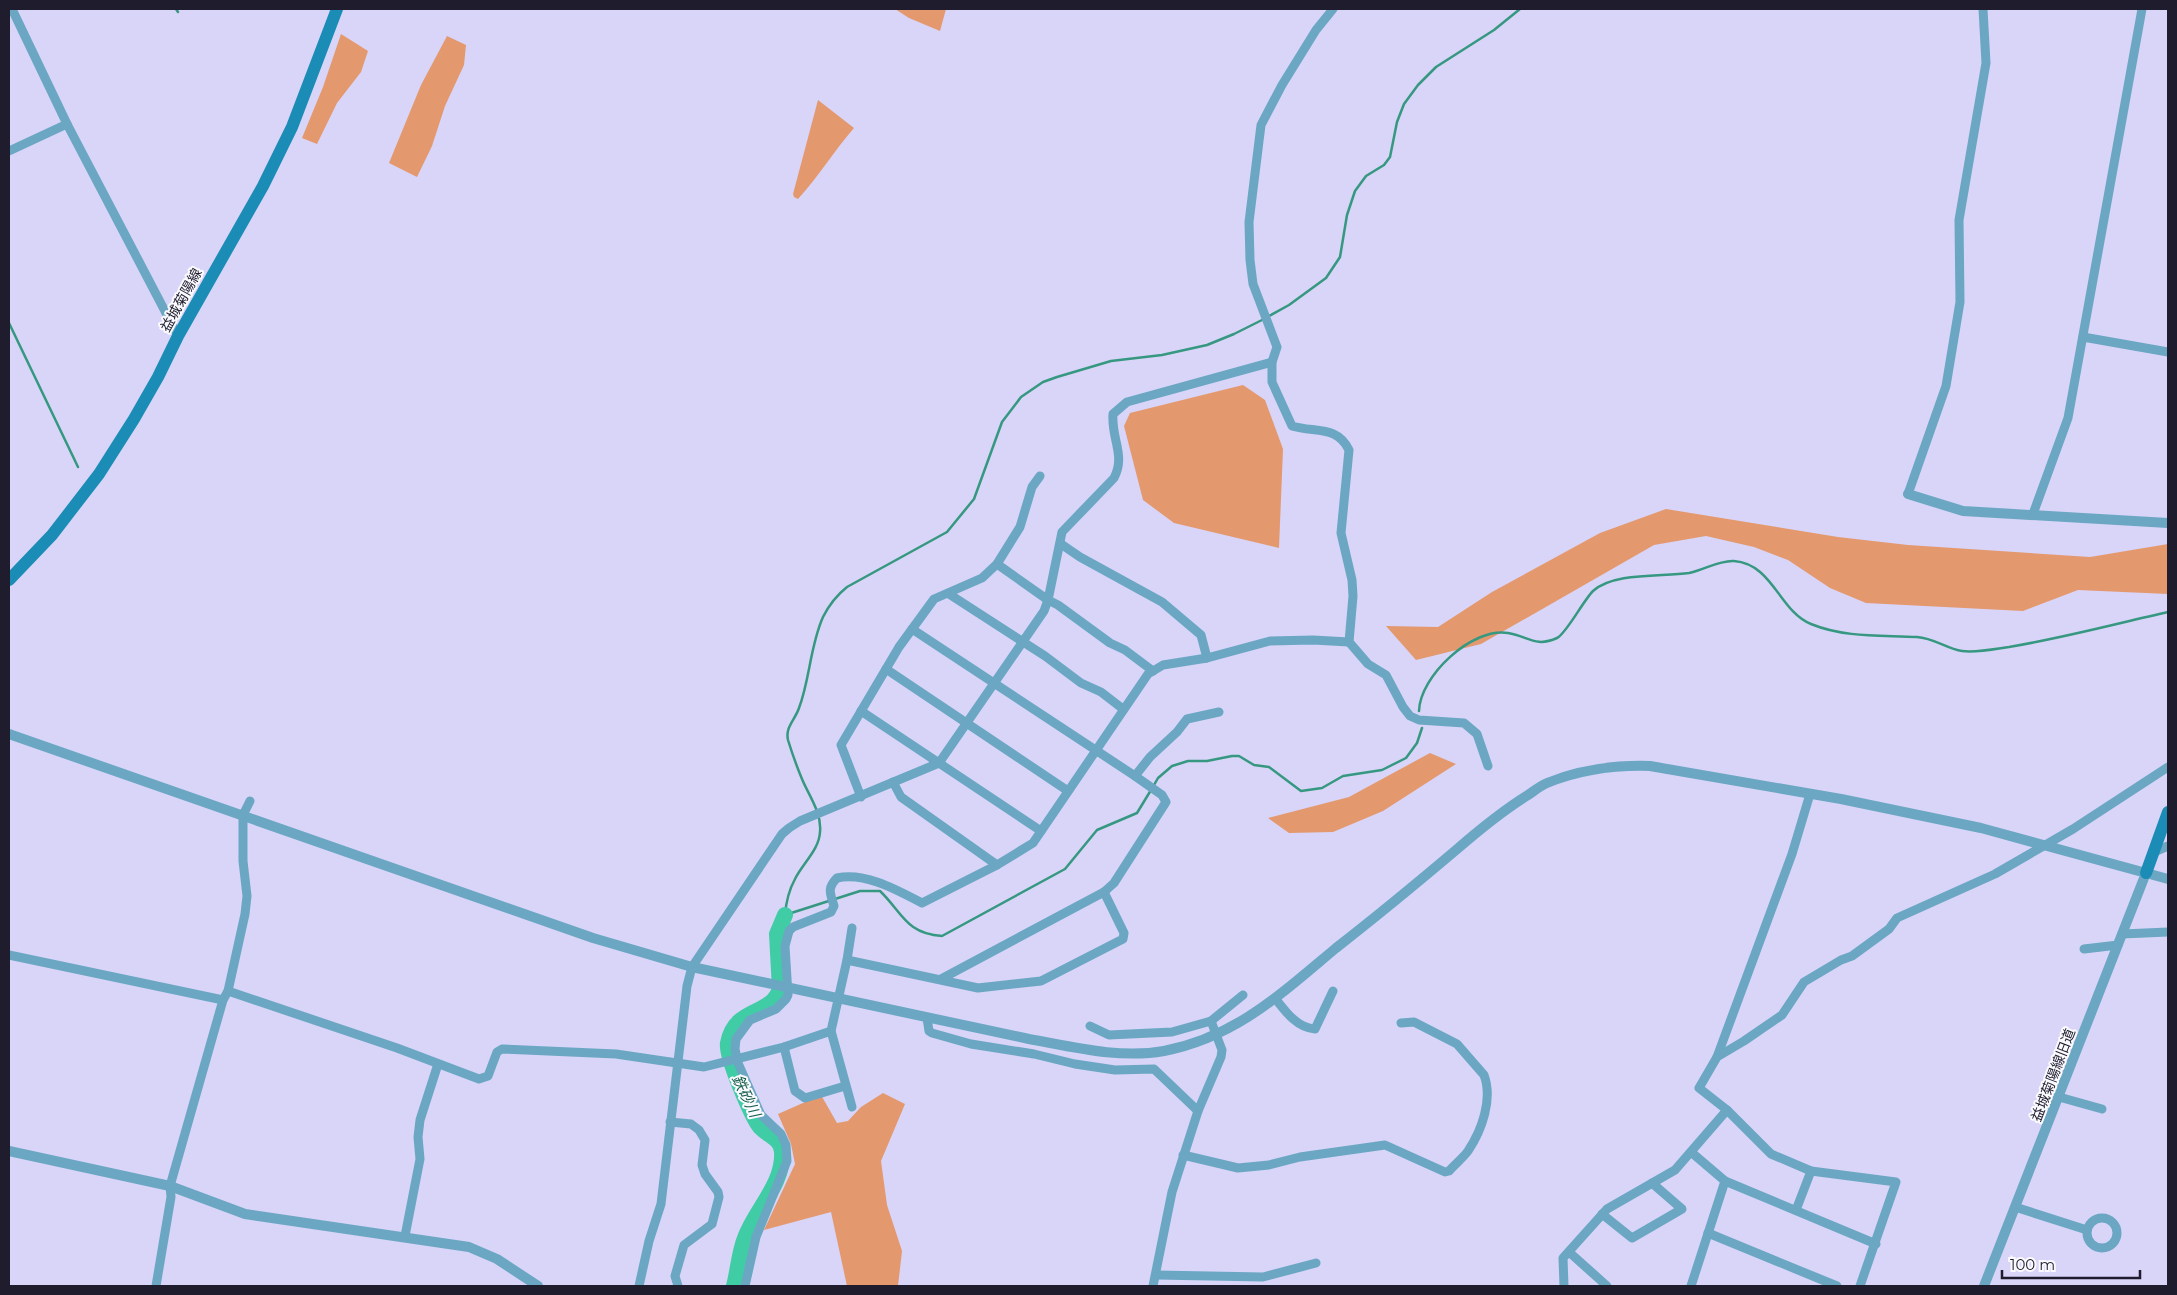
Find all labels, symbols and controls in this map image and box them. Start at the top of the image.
street label: 益城菊陽線 [156,265,206,335]
street label: 益城菊陽線旧道 [2027,1026,2079,1124]
water label: 鉄砂川 [728,1071,766,1122]
scale bar [2002,1248,2140,1280]
text: 100 m [2010,1255,2055,1274]

